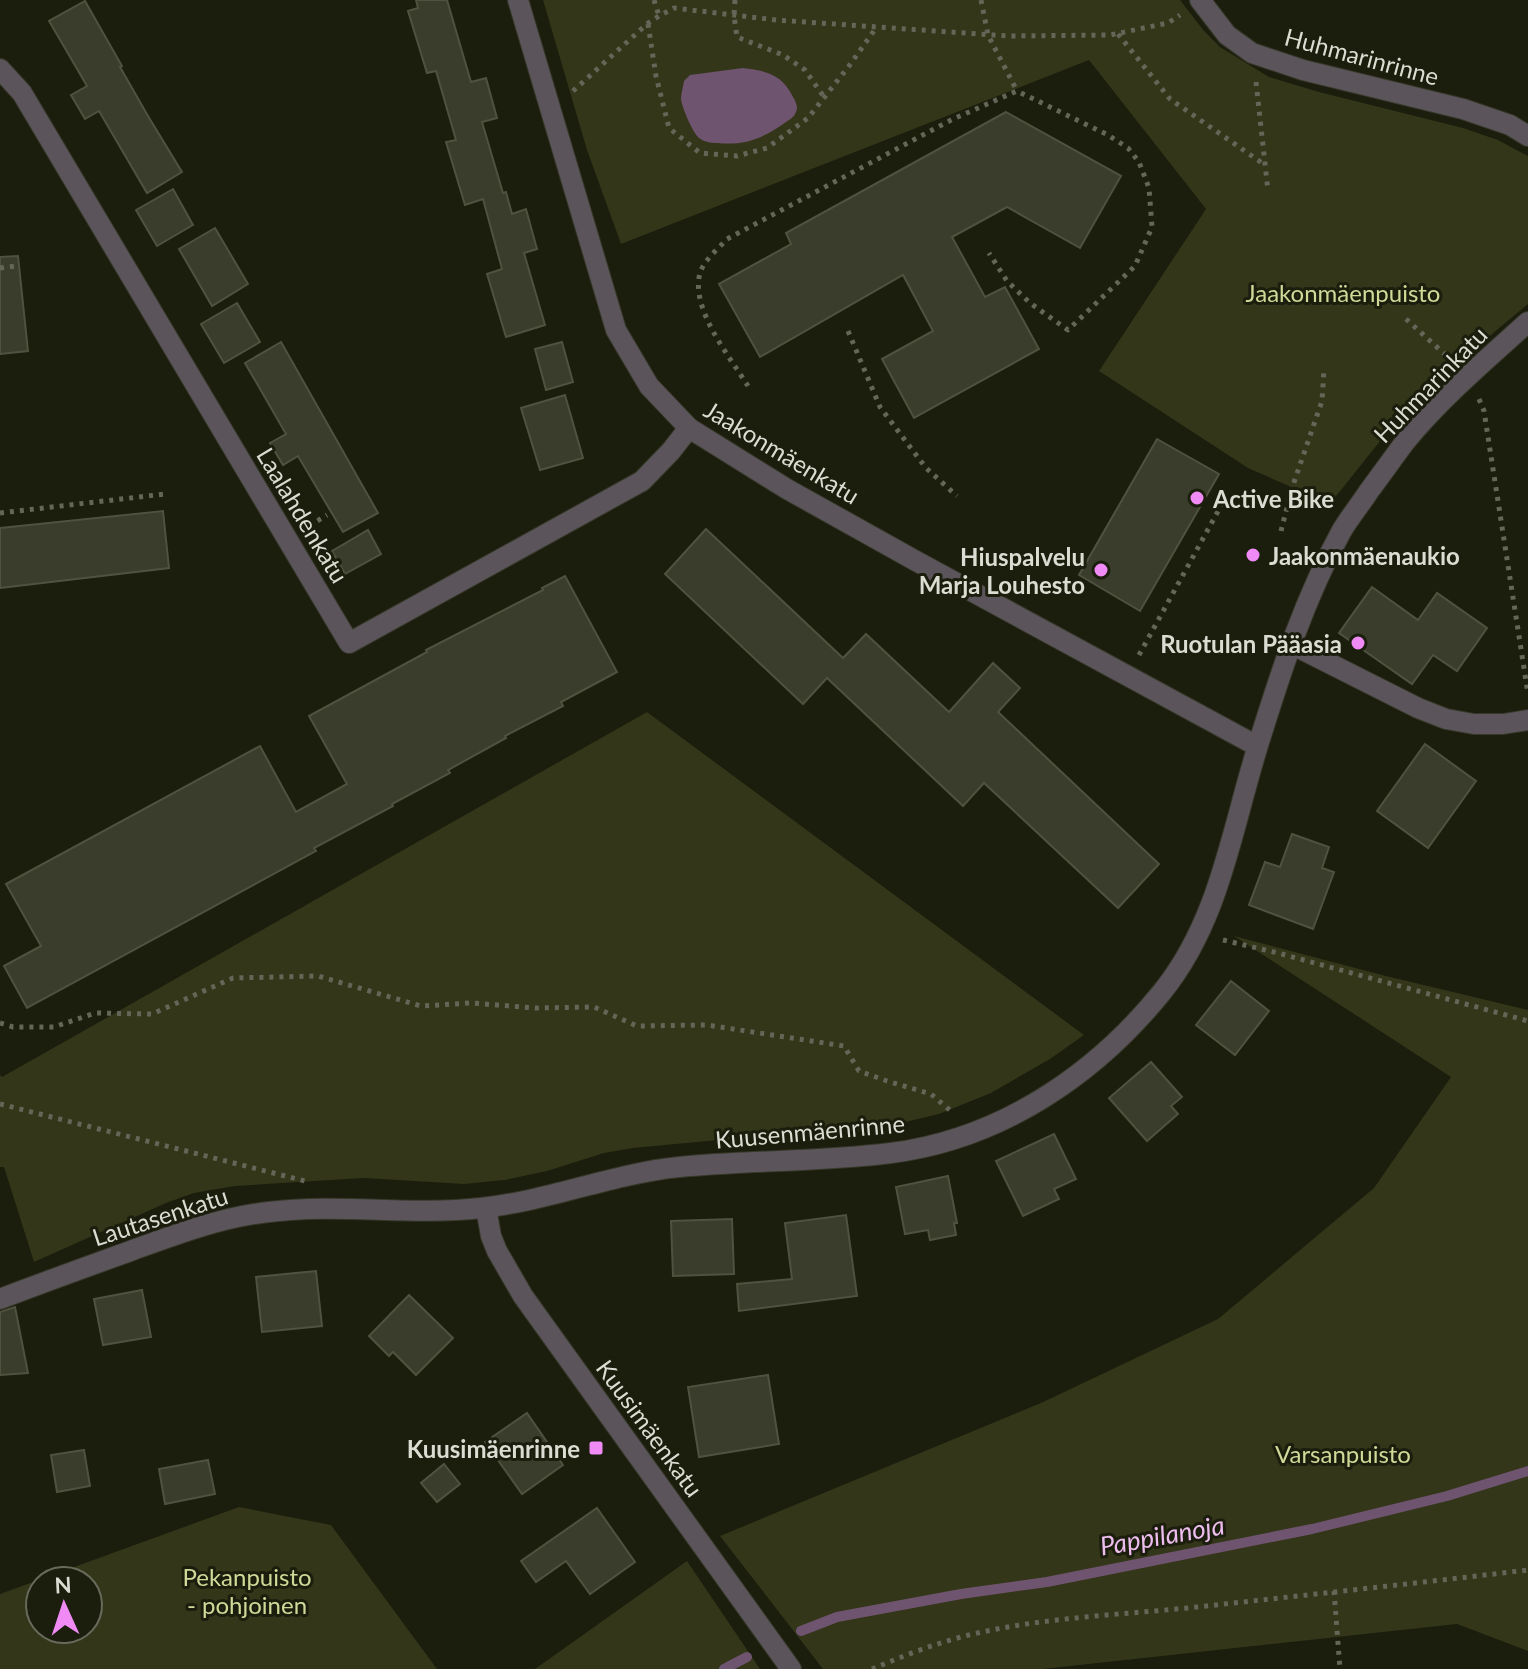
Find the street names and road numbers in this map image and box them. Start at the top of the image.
street label: Huhmarinrinne [1282,21,1442,91]
street label: Huhmarinkatu [1367,320,1493,448]
street label: Jaakonmäenkatu [699,394,865,510]
street label: Laalahdenkatu [251,442,355,588]
street label: Kuusenmäenrinne [714,1108,906,1154]
street label: Lautasenkatu [89,1180,231,1252]
street label: Kuusimäenkatu [591,1354,709,1502]

